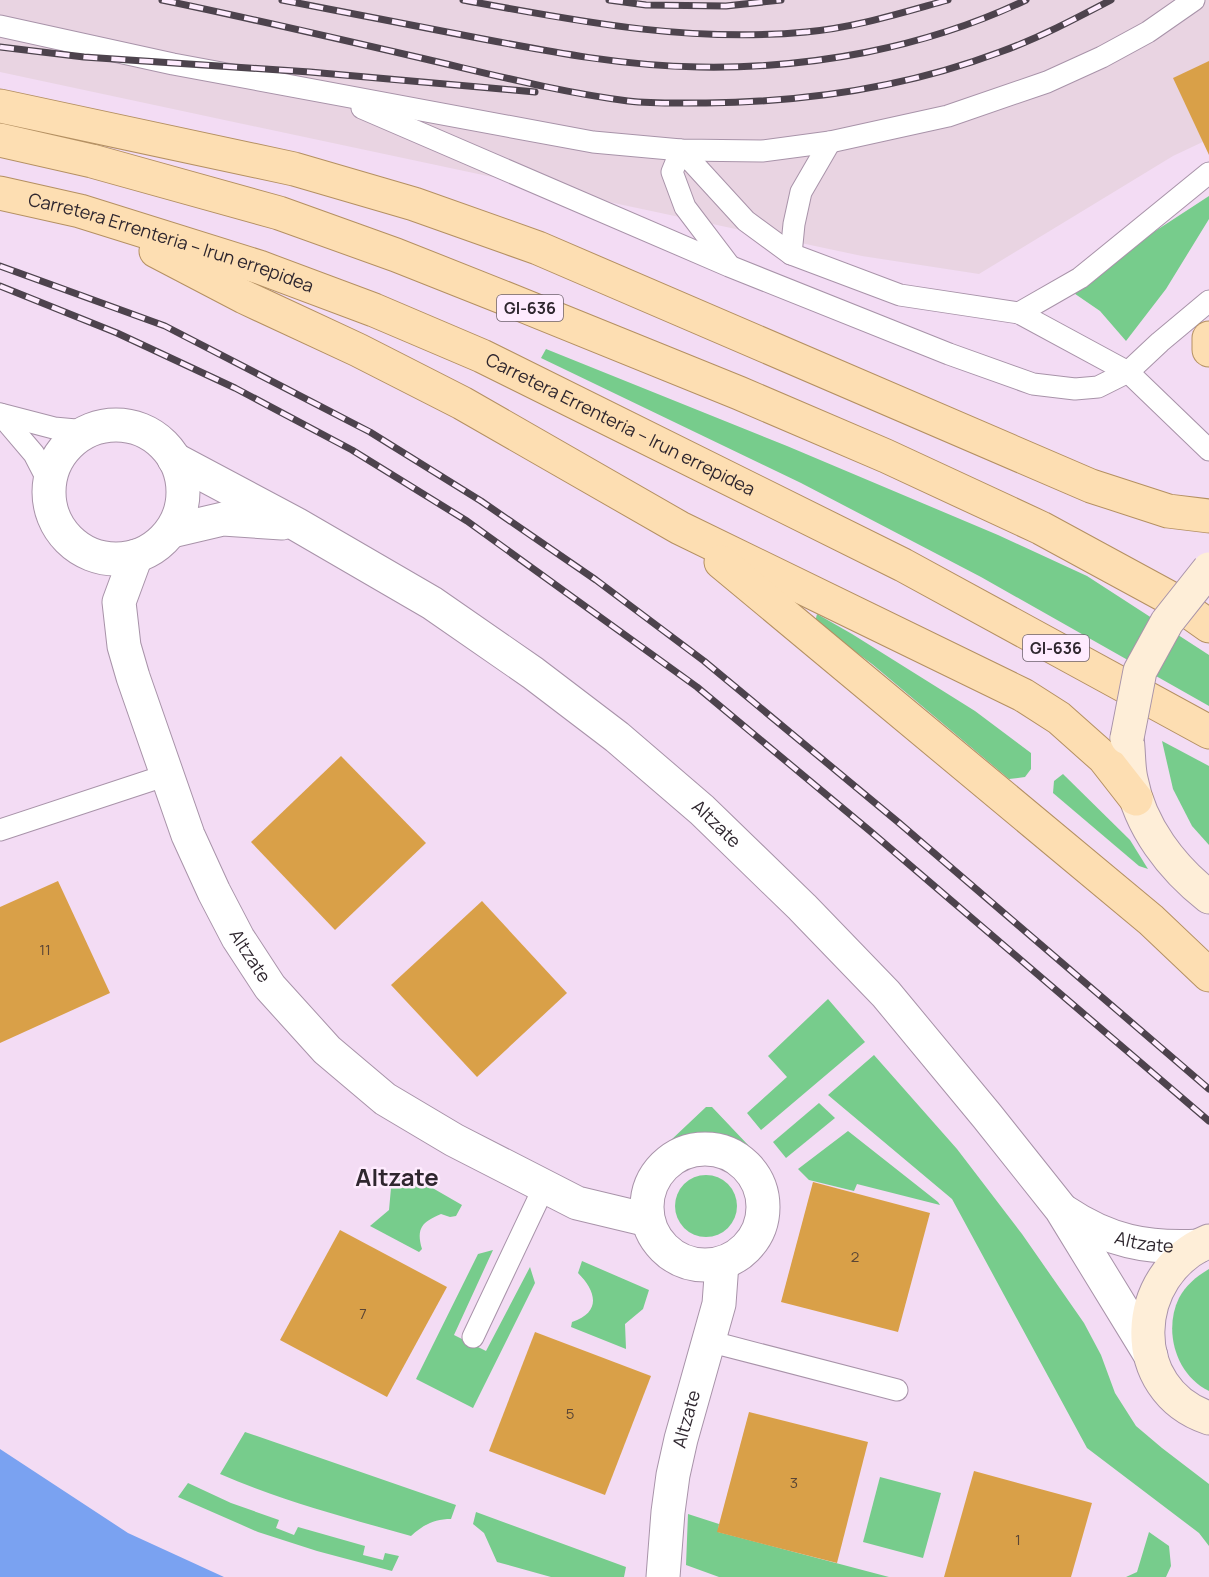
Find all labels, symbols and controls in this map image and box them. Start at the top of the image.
street label: Carretera Errenteria – Irun errepidea [26,187,317,297]
road number: GI-636 [497,295,563,321]
street label: Carretera Errenteria – Irun errepidea [482,347,759,501]
road number: GI-636 [1023,635,1089,661]
street label: Altzate [688,794,747,852]
street label: Altzate [225,925,277,987]
house number: 11 [39,939,51,960]
district label: Altzate [355,1160,439,1193]
street label: Altzate [1112,1225,1174,1258]
house number: 2 [851,1246,859,1267]
house number: 7 [359,1303,367,1324]
street label: Altzate [666,1387,705,1450]
house number: 5 [566,1403,574,1424]
house number: 3 [790,1472,798,1493]
house number: 1 [1015,1529,1021,1550]

